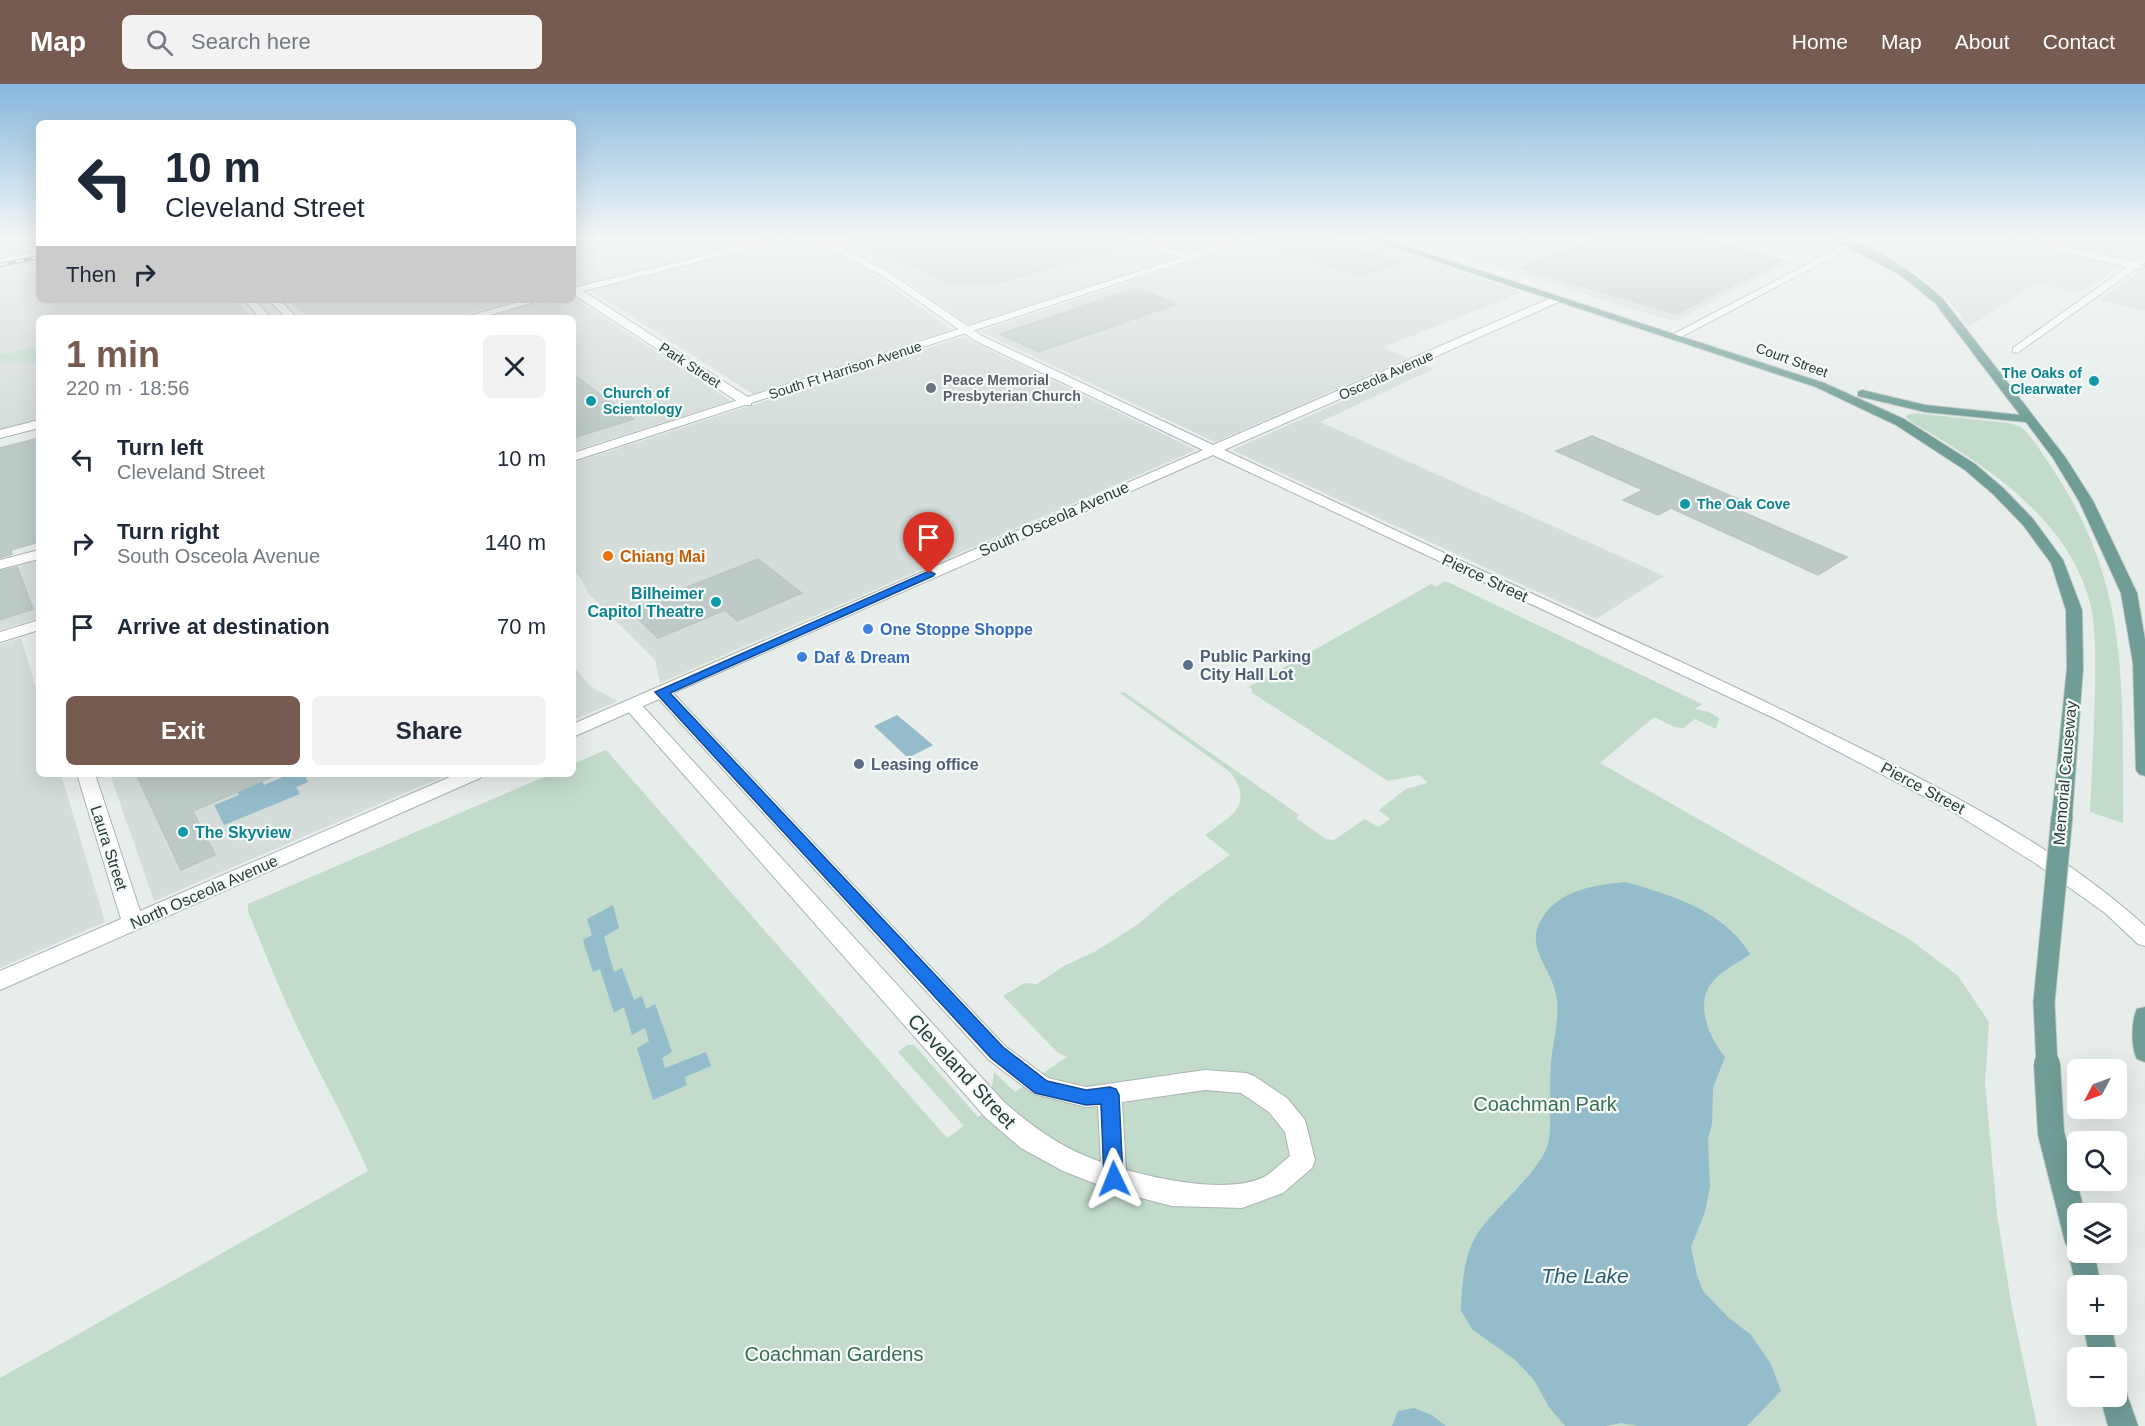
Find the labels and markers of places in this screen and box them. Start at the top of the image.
place label: The Oaks of Clearwater [2002,365,2083,397]
place label: Peace Memorial Presbyterian Church [943,372,1081,404]
marker: The Oaks of Clearwater [2087,374,2101,388]
marker: Peace Memorial Presbyterian Church [924,381,938,395]
place label: Church of Scientology [603,385,683,417]
marker: Church of Scientology [584,394,598,408]
place label: The Oak Cove [1697,496,1791,512]
marker: The Oak Cove [1678,497,1692,511]
pin [903,512,954,574]
place label: Chiang Mai [620,548,705,565]
marker: Chiang Mai [601,549,615,563]
place label: Bilheimer Capitol Theatre [588,585,704,620]
marker: Bilheimer Capitol Theatre [709,595,723,609]
place label: One Stoppe Shoppe [880,621,1033,638]
marker: One Stoppe Shoppe [861,622,875,636]
place label: Public Parking City Hall Lot [1200,648,1311,683]
place label: Daf & Dream [814,649,910,666]
marker: Daf & Dream [795,650,809,664]
marker: Public Parking City Hall Lot [1181,658,1195,672]
place label: Leasing office [871,756,979,773]
marker: Leasing office [852,757,866,771]
place label: The Skyview [195,824,292,841]
marker: The Skyview [176,825,190,839]

